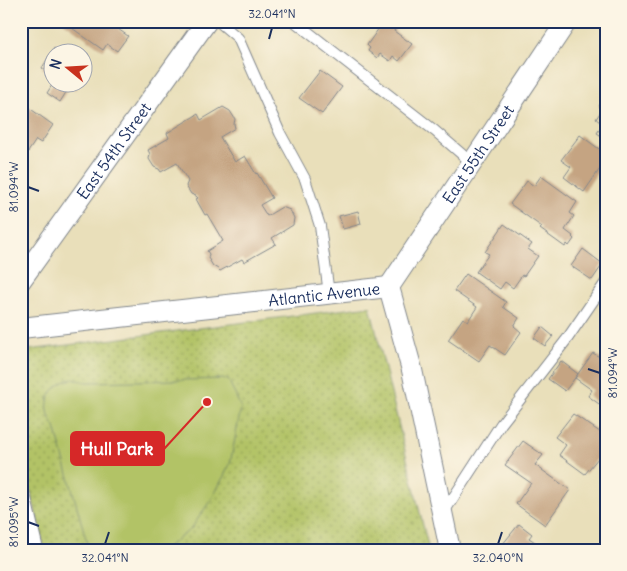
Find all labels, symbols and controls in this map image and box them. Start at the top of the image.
text: 32.041°N [248,6,296,21]
north arrow [42,42,92,92]
text: N [46,57,66,71]
street label: East 54th Street [72,98,156,203]
street label: East 55th Street [438,100,518,207]
text: 81.094°W [6,162,21,212]
street label: Atlantic Avenue [267,278,381,310]
text: 81.094°W [605,348,620,398]
callout: Hull Park [71,432,164,465]
text: Hull Park [81,437,153,460]
text: 81.095°W [6,497,21,547]
text: 32.041°N [81,550,129,565]
text: 32.040°N [473,550,523,565]

